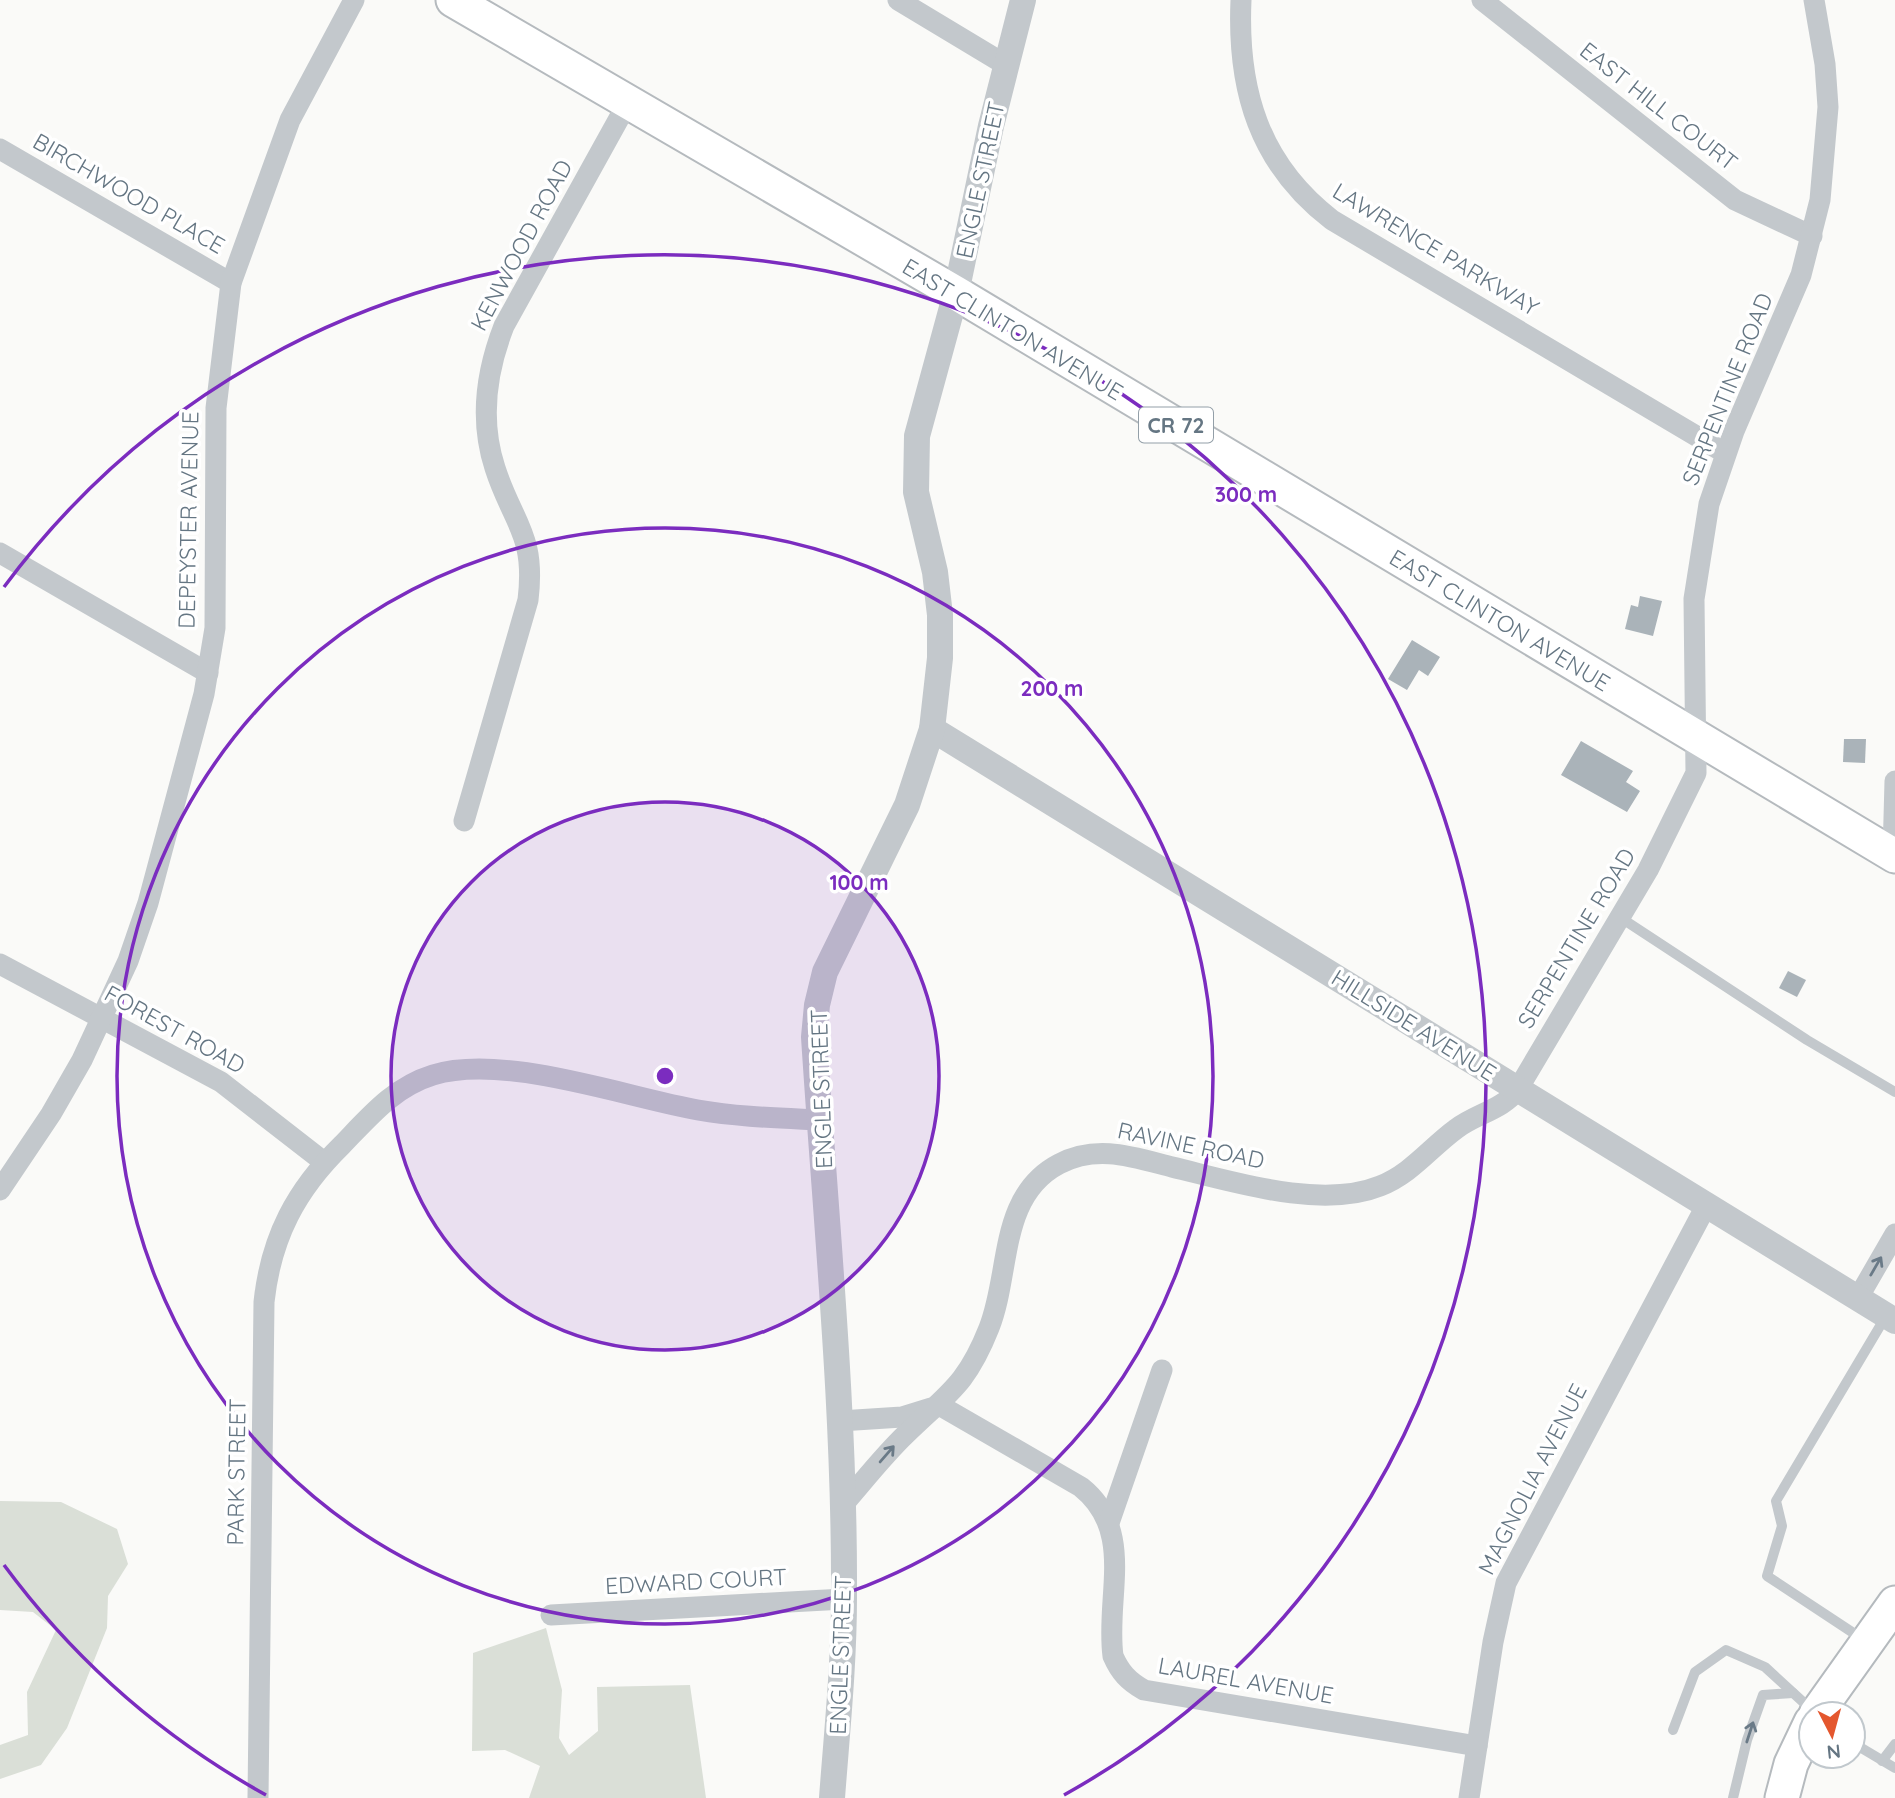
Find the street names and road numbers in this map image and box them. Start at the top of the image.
street label: EAST HILL COURT [1574,35,1744,177]
street label: ENGLE STREET [949,99,1011,261]
street label: BIRCHWOOD PLACE [28,126,230,260]
street label: KENWOOD ROAD [464,154,578,336]
street label: LAWRENCE PARKWAY [1328,176,1544,322]
street label: EAST CLINTON AVENUE [897,252,1129,406]
street label: SERPENTINE ROAD [1675,289,1779,489]
road number: CR 72 [1139,408,1213,442]
street label: DEPEYSTER AVENUE [172,411,204,629]
street label: EAST CLINTON AVENUE [1384,543,1616,697]
street label: SERPENTINE ROAD [1511,843,1641,1033]
street label: HILLSIDE AVENUE [1326,963,1502,1087]
street label: FOREST ROAD [100,978,250,1080]
street label: ENGLE STREET [804,1009,838,1169]
street label: RAVINE ROAD [1115,1115,1267,1175]
street label: MAGNOLIA AVENUE [1471,1379,1593,1579]
street label: PARK STREET [220,1398,252,1546]
street label: EDWARD COURT [604,1562,788,1600]
street label: ENGLE STREET [823,1575,857,1735]
street label: LAUREL AVENUE [1156,1650,1336,1710]

